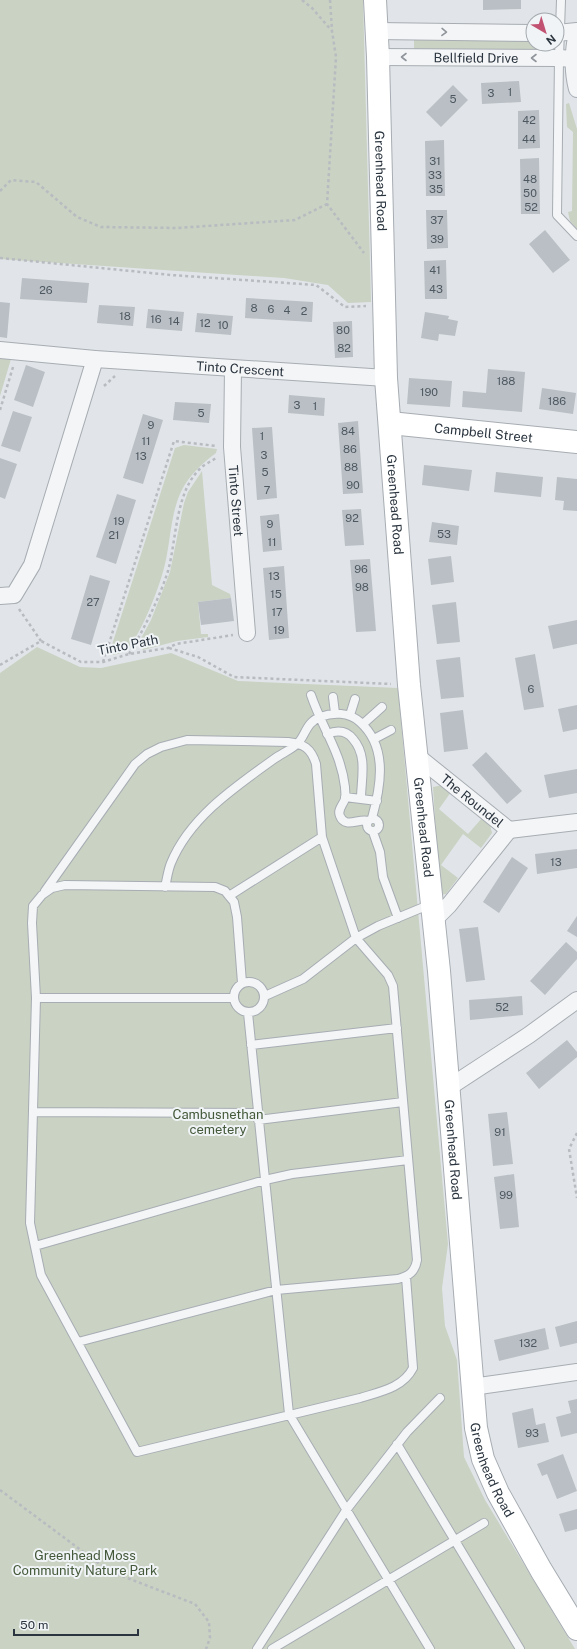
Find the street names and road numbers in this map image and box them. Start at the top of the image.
street label: Bellfield Drive [434,50,518,65]
street label: Greenhead Road [372,130,390,231]
street label: Tinto Crescent [196,358,285,379]
street label: Campbell Street [433,420,534,445]
street label: Greenhead Road [384,454,407,555]
street label: Tinto Street [226,465,247,537]
street label: Tinto Path [97,632,159,658]
street label: The Roundel [438,771,507,830]
street label: Greenhead Road [411,776,437,878]
street label: Greenhead Road [442,1099,465,1201]
street label: Greenhead Road [468,1422,517,1520]

